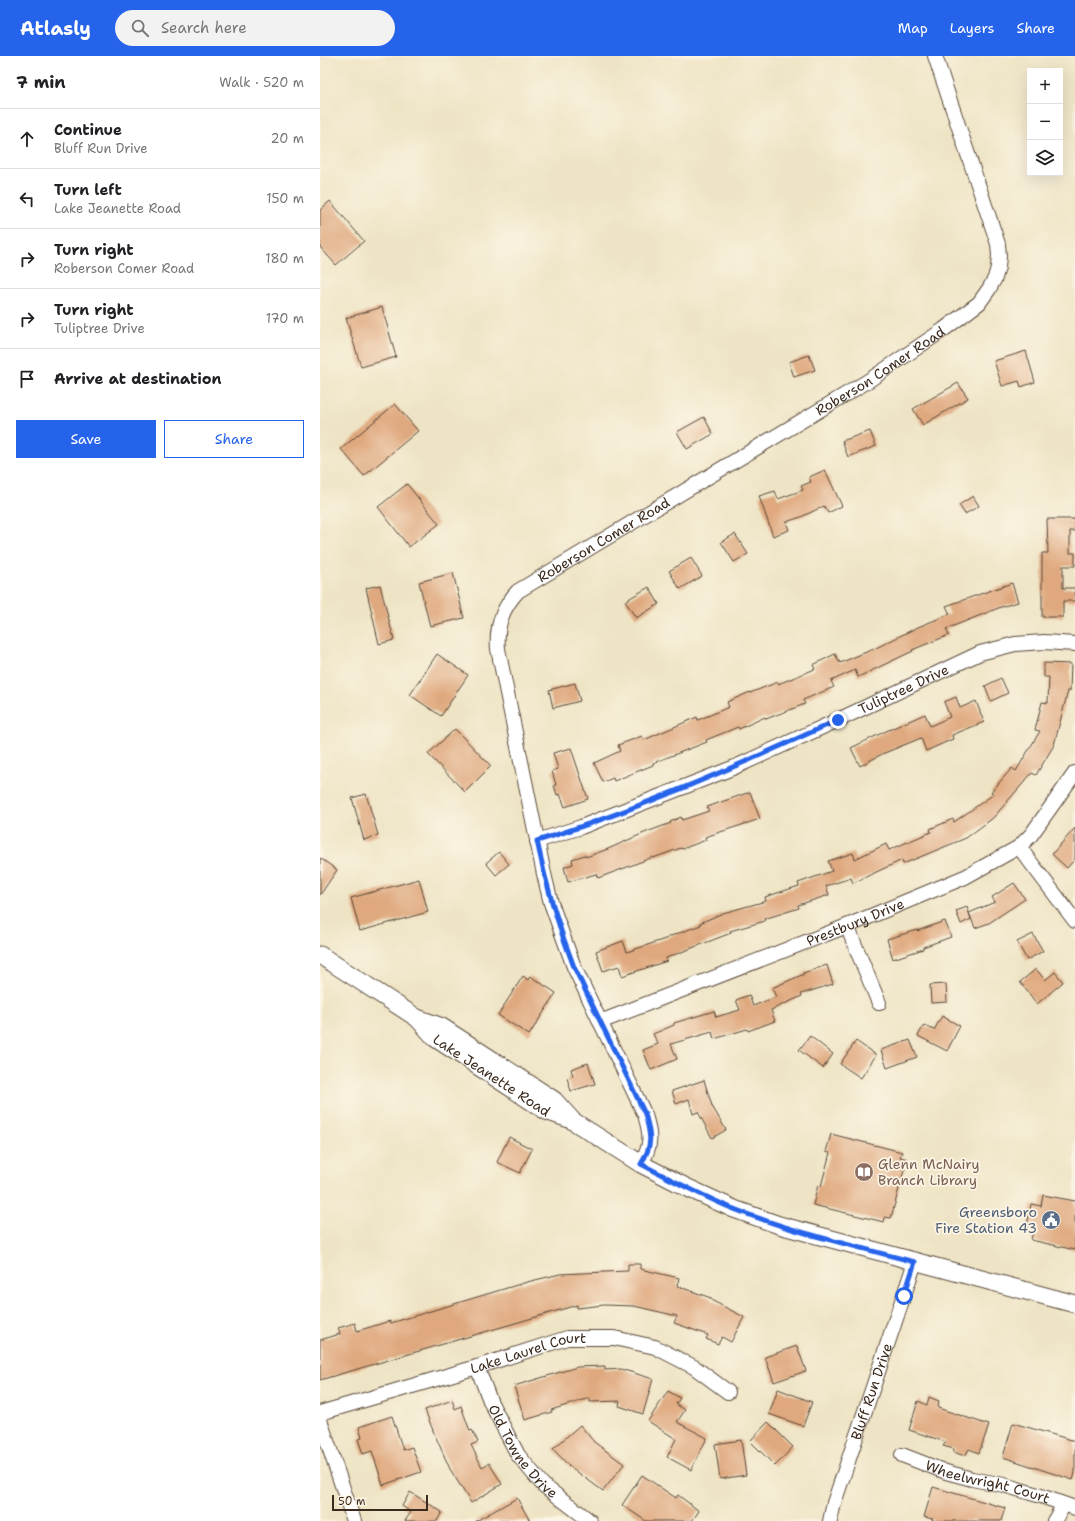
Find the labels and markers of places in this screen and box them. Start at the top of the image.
place label: Glenn McNairy Branch Library [878,1155,980,1189]
library icon: Glenn McNairy Branch Library [853,1161,875,1183]
place label: Greensboro Fire Station 43 [935,1203,1037,1237]
public building icon: Greensboro Fire Station 43 [1040,1209,1062,1231]

